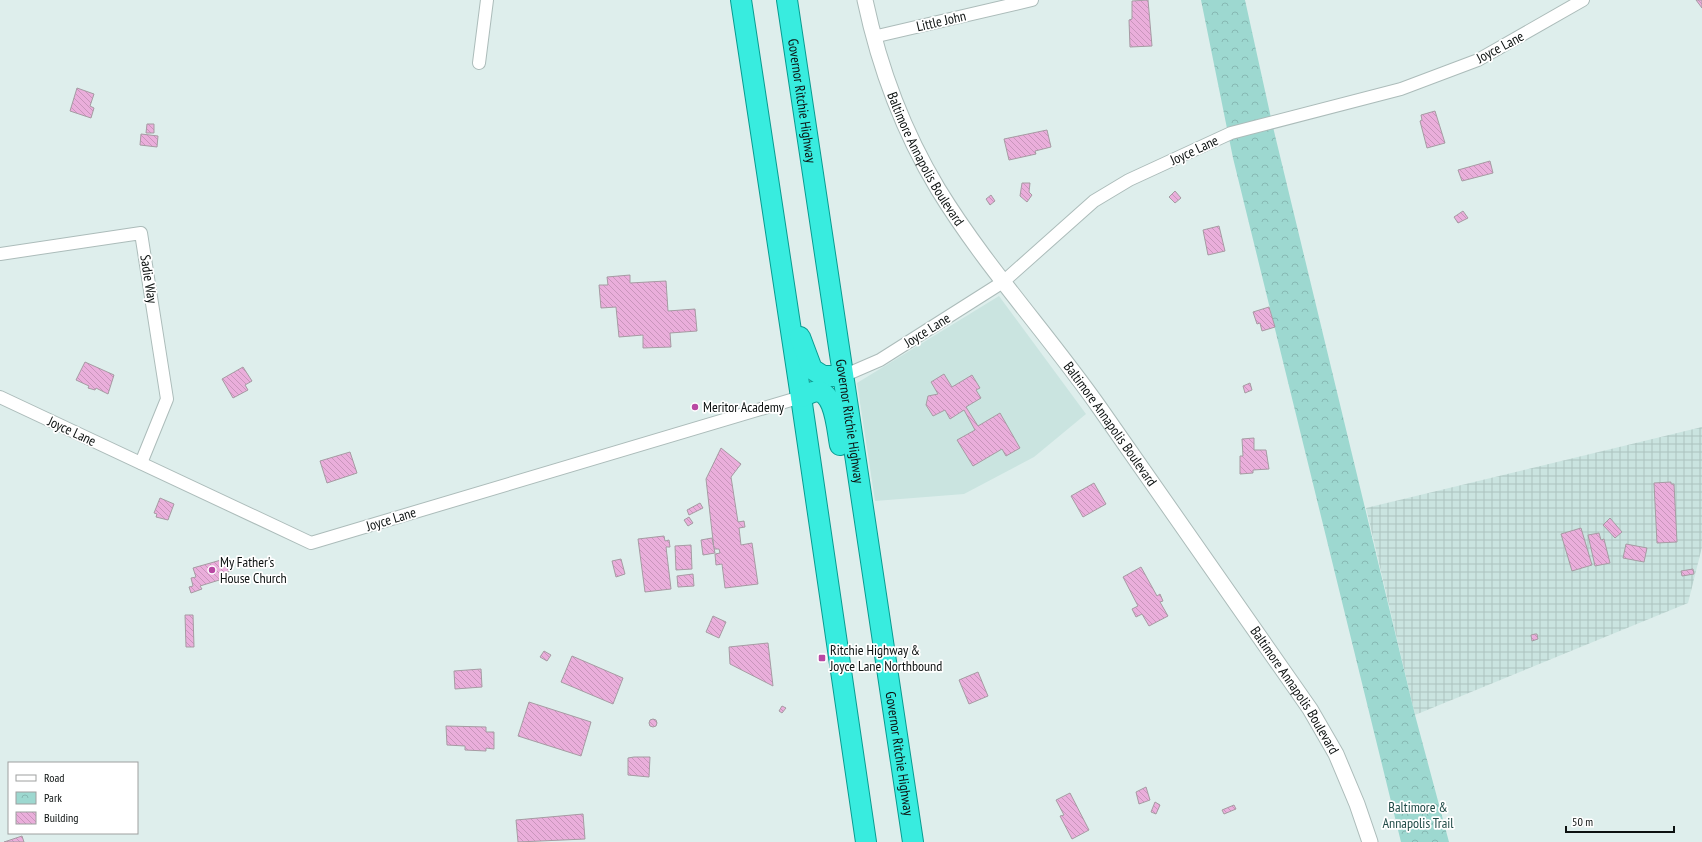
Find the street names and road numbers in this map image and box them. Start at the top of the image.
street label: Little John [914,7,968,35]
street label: Joyce Lane [1472,27,1527,67]
street label: Governor Ritchie Highway [784,38,820,165]
street label: Baltimore Annapolis Boulevard [883,89,968,229]
street label: Joyce Lane [1166,131,1221,169]
street label: Sadie Way [136,253,162,305]
street label: Joyce Lane [900,309,954,352]
street label: Governor Ritchie Highway [832,358,868,485]
street label: Baltimore Annapolis Boulevard [1060,358,1161,490]
street label: Joyce Lane [44,412,99,450]
street label: Joyce Lane [363,503,418,535]
street label: Baltimore Annapolis Boulevard [1246,623,1343,757]
street label: Governor Ritchie Highway [882,690,918,818]

